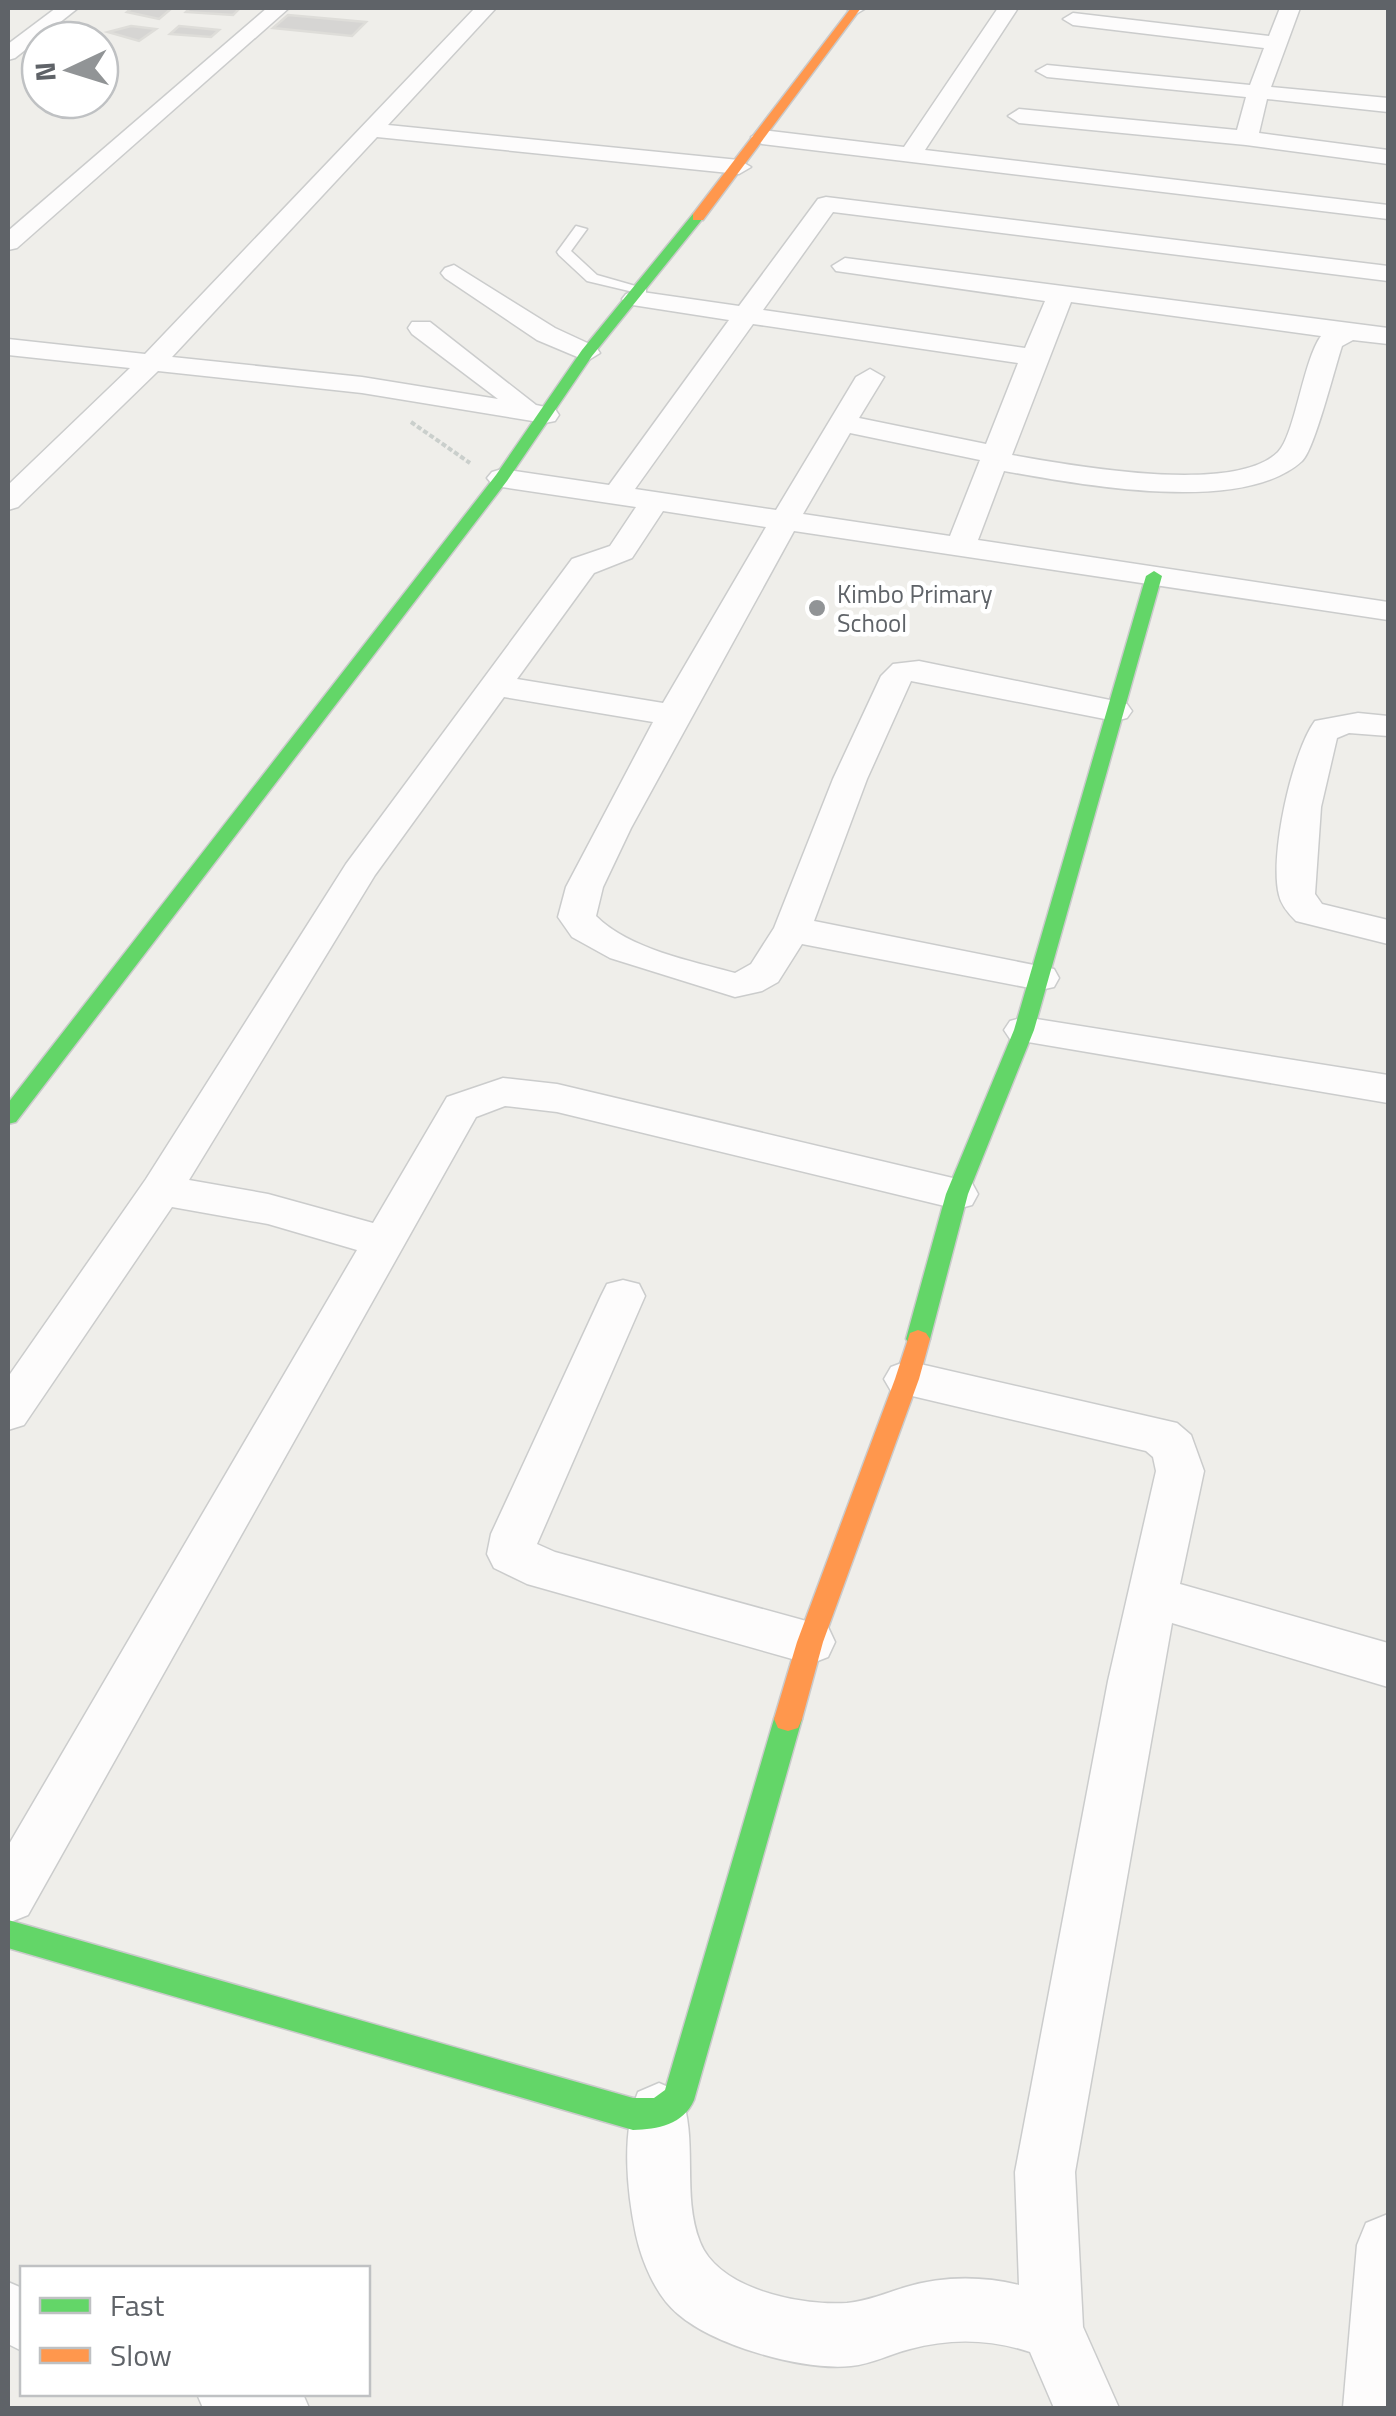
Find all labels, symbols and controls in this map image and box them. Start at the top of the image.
north arrow [20,20,120,120]
text: N [22,61,67,83]
place label: Kimbo Primary School [837,575,993,642]
marker: Kimbo Primary School [806,597,828,619]
legend [20,2266,370,2396]
text: Fast [110,2282,165,2328]
text: Slow [110,2332,172,2378]

